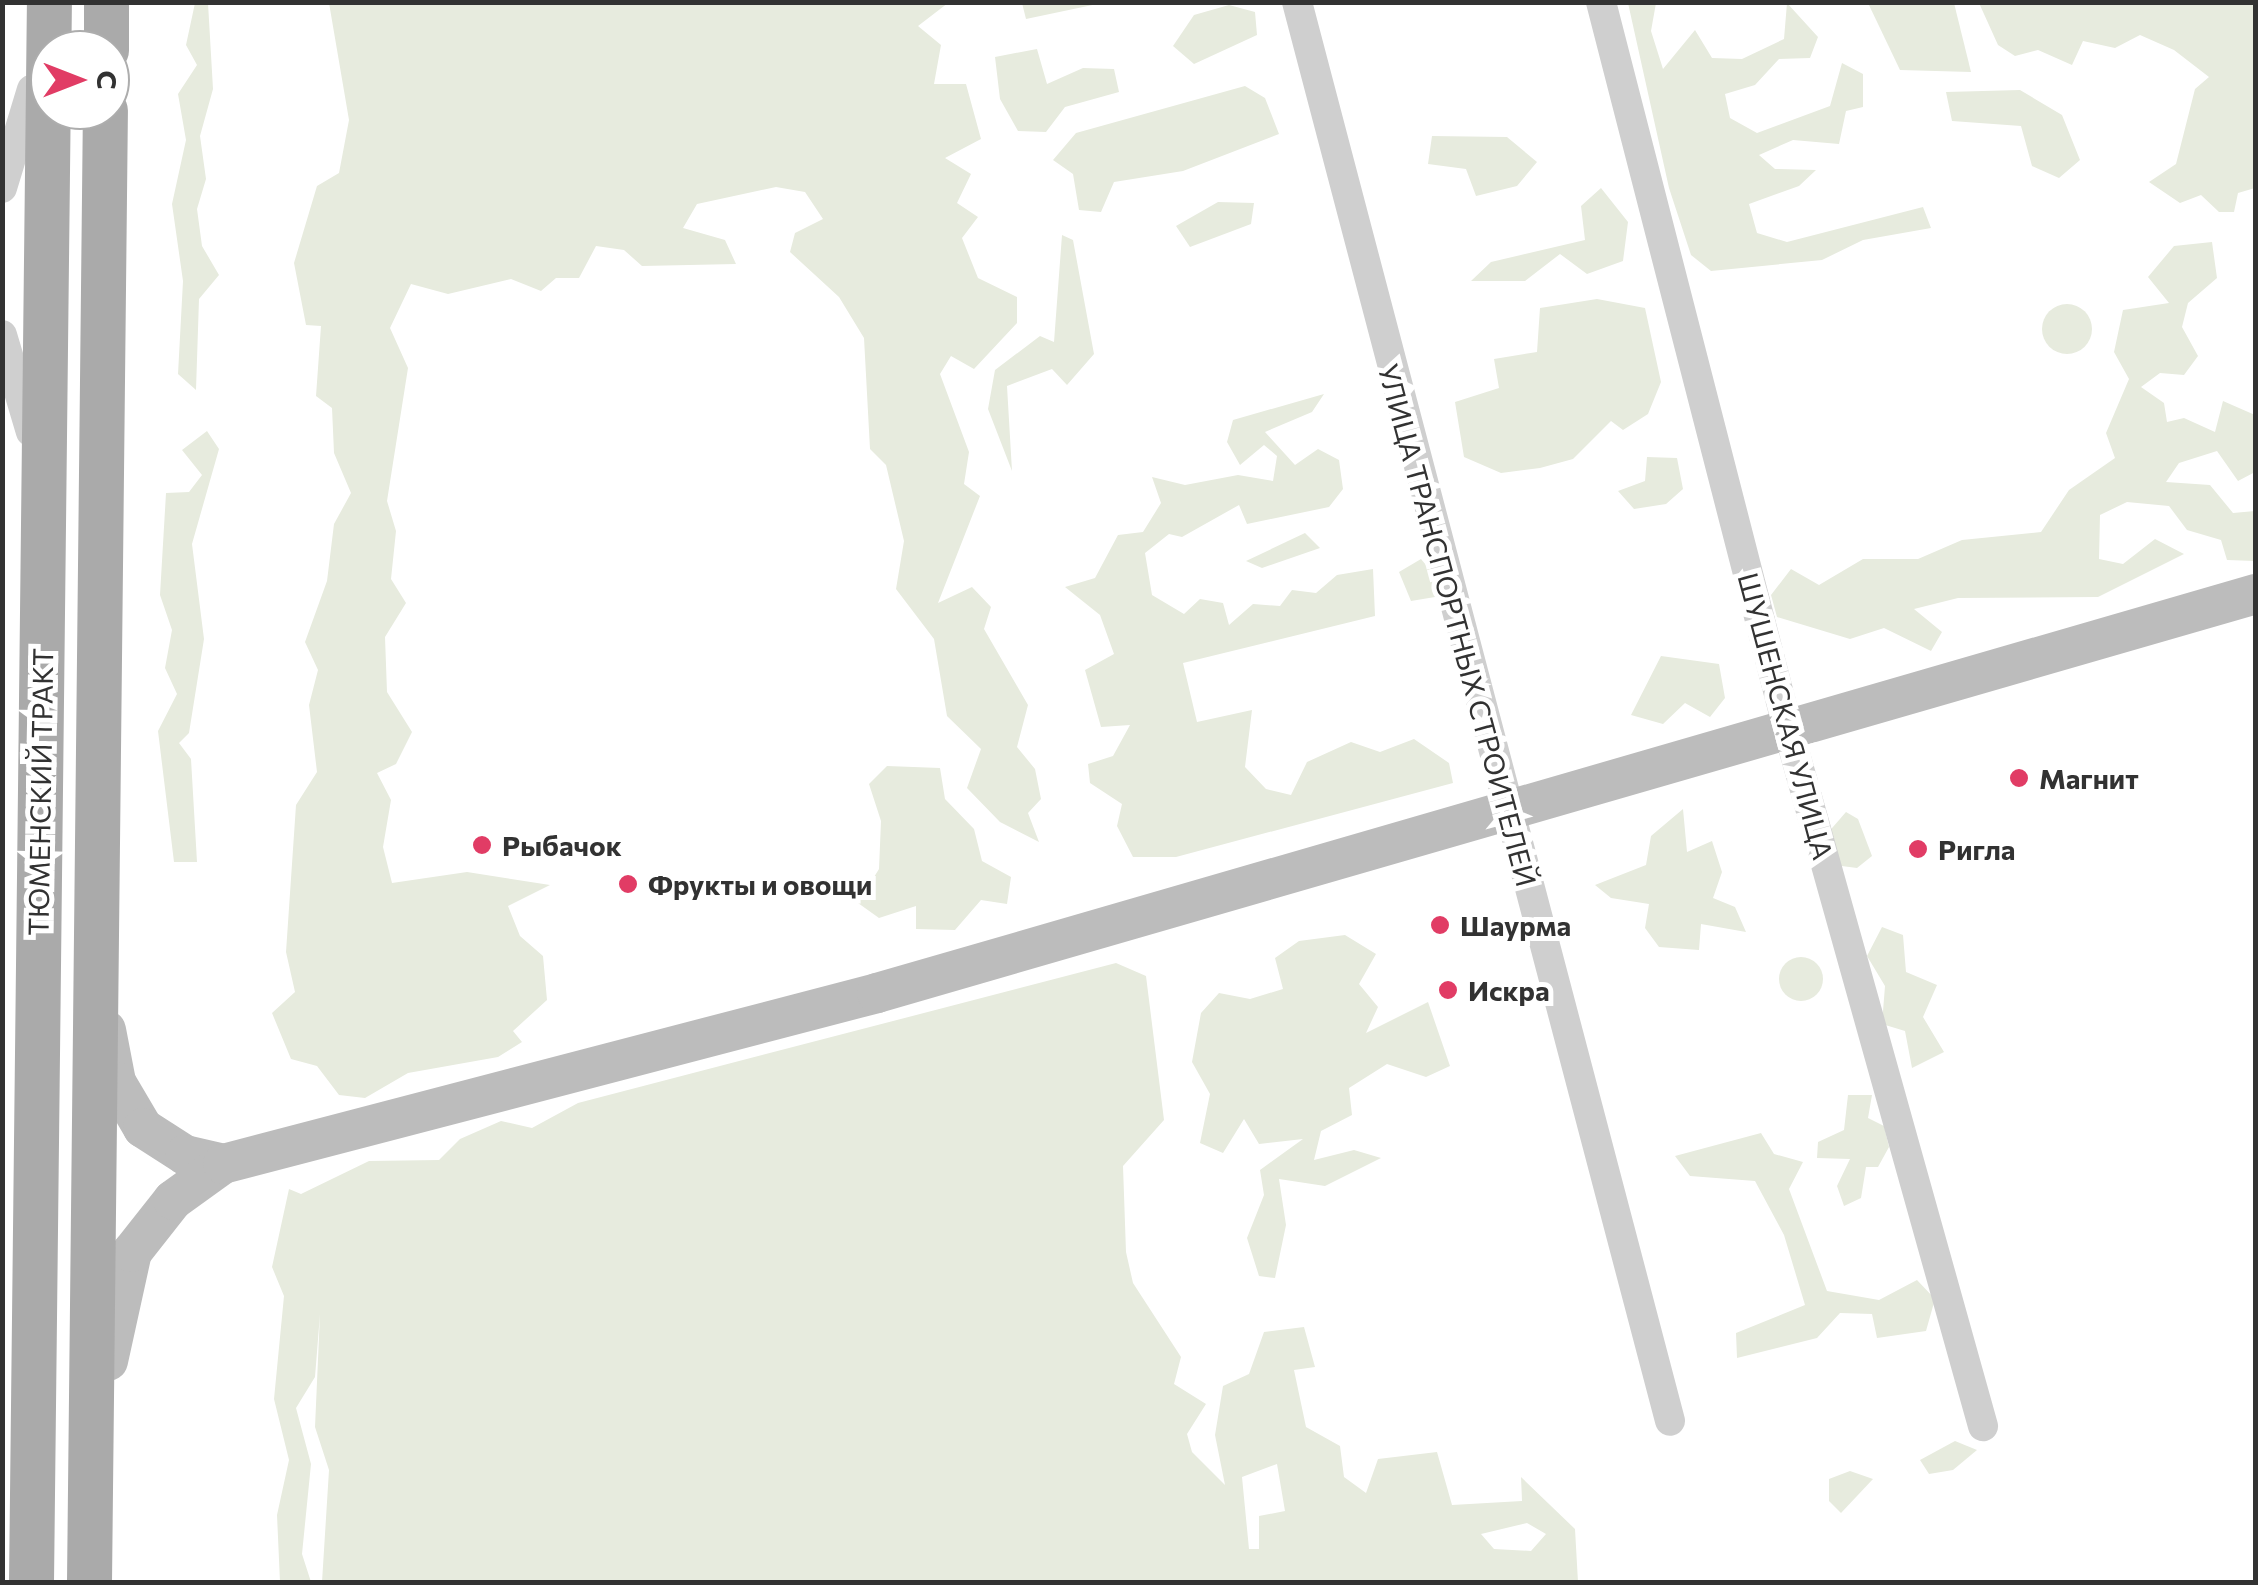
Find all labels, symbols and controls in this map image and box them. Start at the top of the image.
north arrow [30,30,130,130]
text: С [91,70,125,90]
street label: УЛИЦА ТРАНСПОРТНЫХ СТРОИТЕЛЕЙ [1372,360,1544,890]
street label: ШУШЕНСКАЯ УЛИЦА [1732,569,1840,863]
street label: ТЮМЕНСКИЙ ТРАКТ [21,648,59,936]
place label: Магнит [2039,761,2139,795]
marker: Магнит [2008,767,2030,789]
place label: Рыбачок [502,828,622,862]
place label: Ригла [1938,832,2015,866]
marker: Рыбачок [471,834,493,856]
marker: Ригла [1907,838,1929,860]
place label: Фрукты и овощи [648,867,872,901]
marker: Фрукты и овощи [617,873,639,895]
place label: Шаурма [1460,908,1571,942]
marker: Шаурма [1429,914,1451,936]
place label: Искра [1468,973,1550,1007]
marker: Искра [1437,979,1459,1001]

